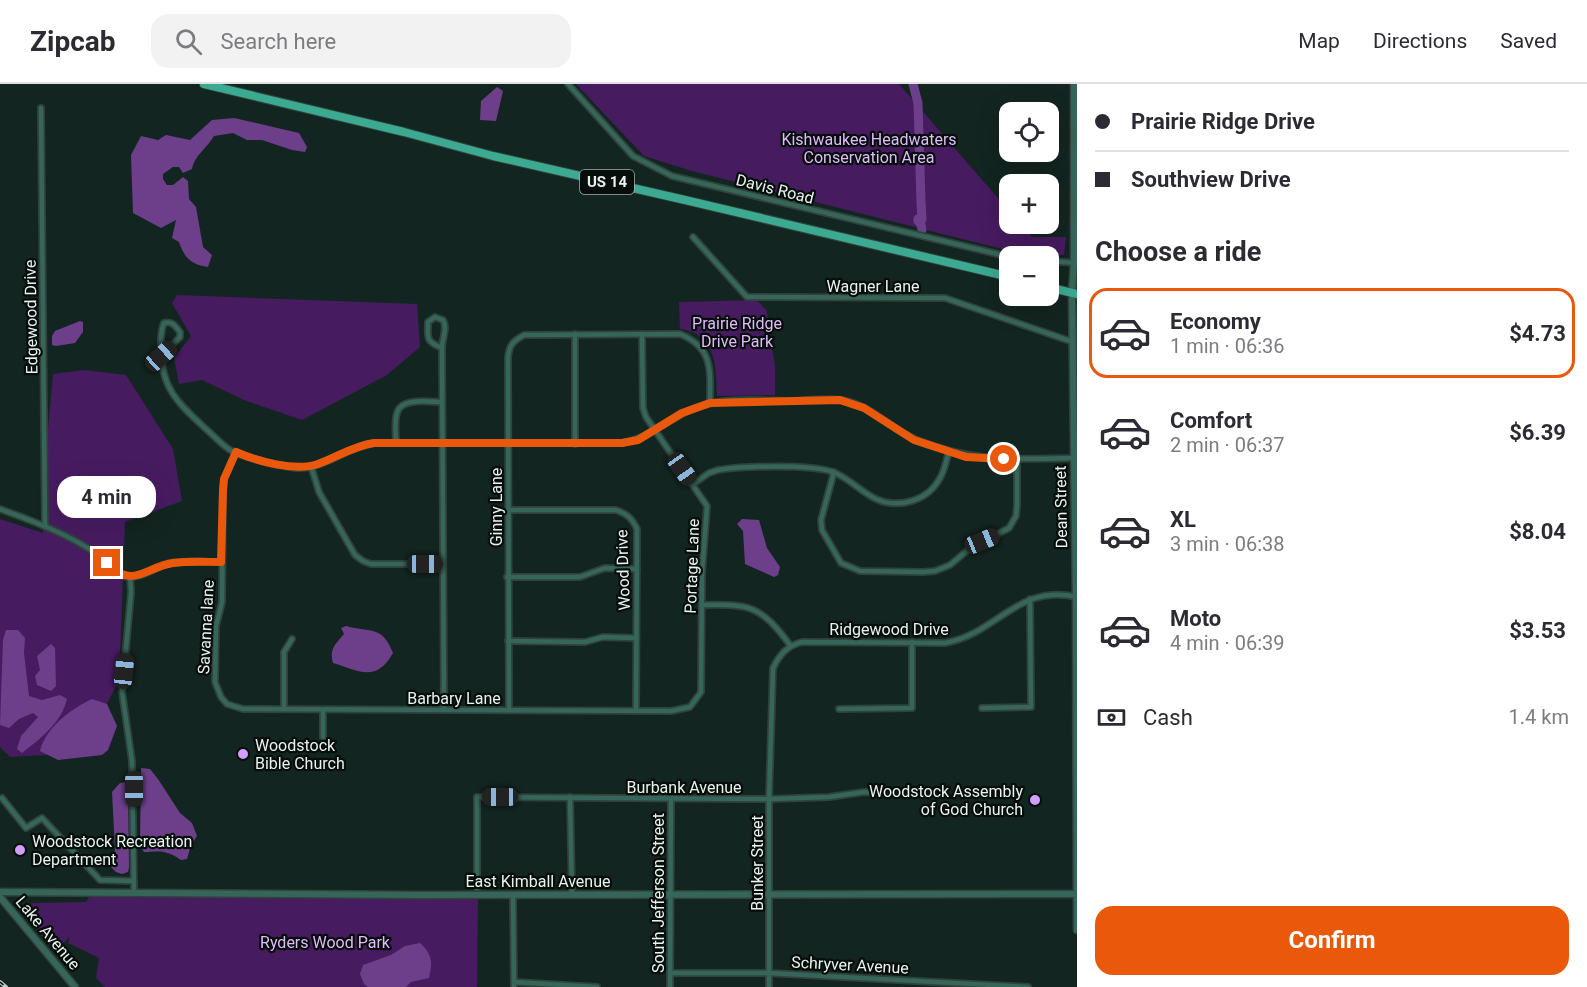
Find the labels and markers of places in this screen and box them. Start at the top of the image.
place label: Woodstock Bible Church [255,736,345,773]
marker: Woodstock Bible Church [236,747,250,761]
place label: Woodstock Assembly of God Church [869,782,1023,819]
marker: Woodstock Assembly of God Church [1028,793,1042,807]
place label: Woodstock Recreation Department [32,832,192,869]
marker: Woodstock Recreation Department [13,843,27,857]

